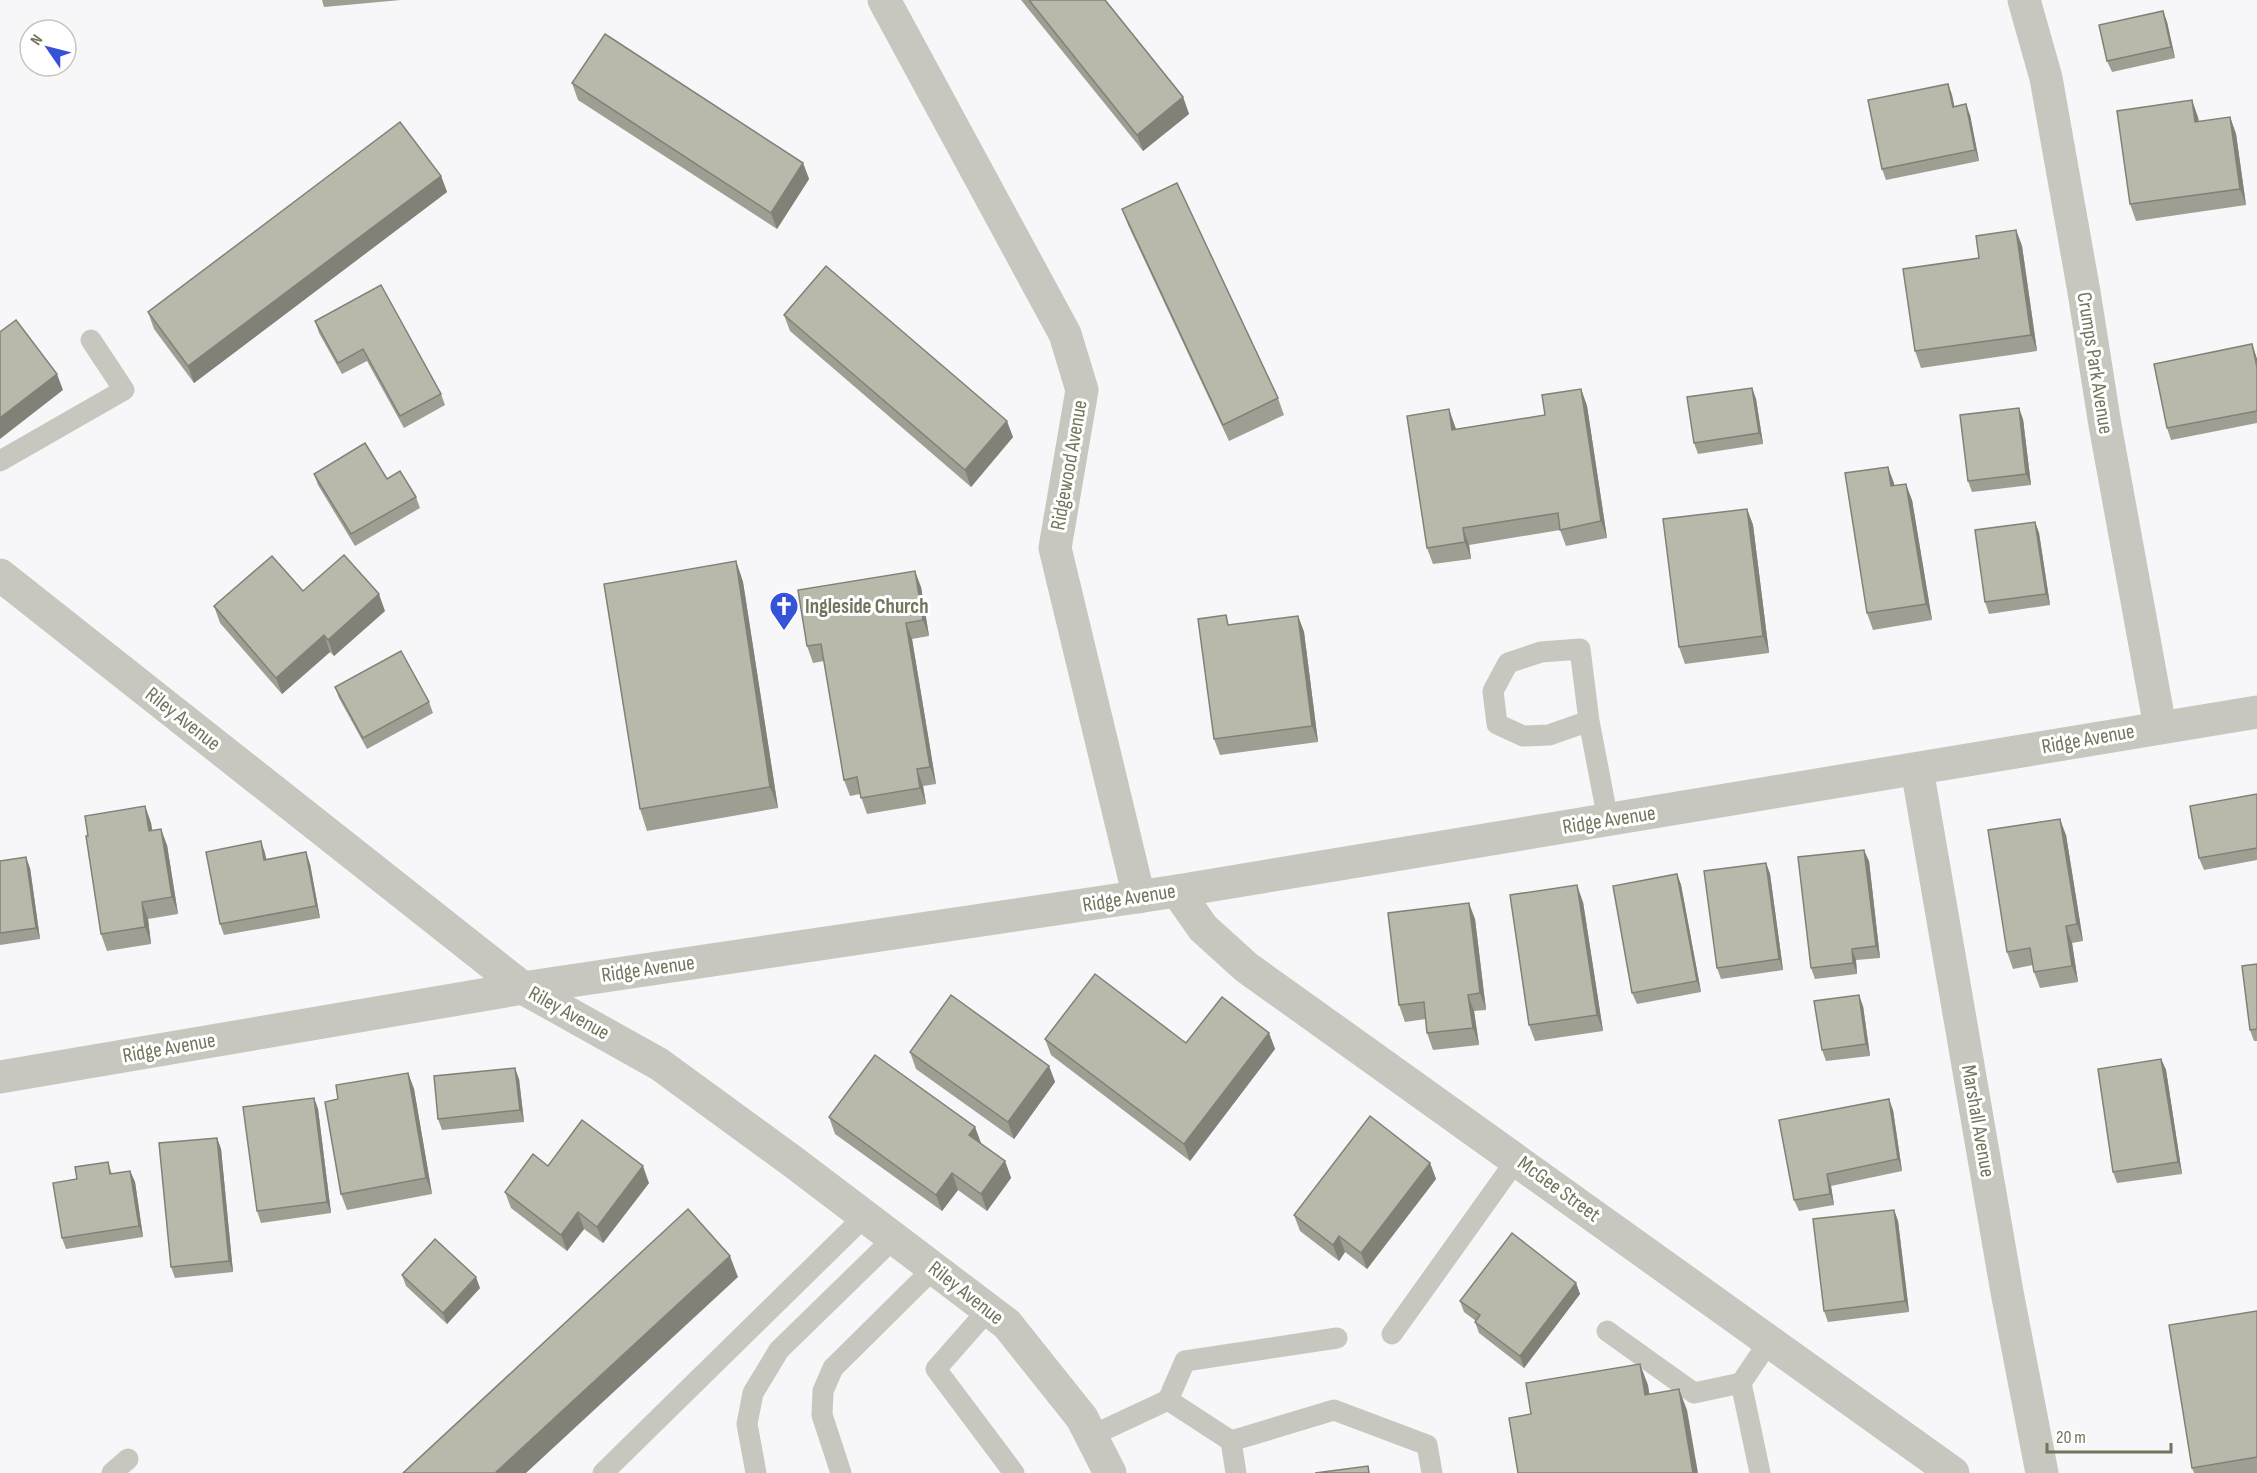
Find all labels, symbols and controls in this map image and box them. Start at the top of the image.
north arrow [18,18,78,78]
text: N [27,31,47,49]
street label: Crumps Park Avenue [2071,290,2119,436]
street label: Ridgewood Avenue [1045,398,1093,532]
church icon: Ingleside Church [768,590,800,632]
place label: Ingleside Church [805,594,929,619]
street label: Riley Avenue [140,682,226,756]
street label: Ridge Avenue [2040,719,2136,759]
street label: Ridge Avenue [1561,800,1657,840]
street label: Ridge Avenue [1081,878,1177,918]
street label: Ridge Avenue [600,950,696,988]
street label: Riley Avenue [524,981,614,1045]
street label: Ridge Avenue [121,1028,217,1068]
street label: Marshall Avenue [1956,1063,2000,1179]
street label: McGee Street [1513,1151,1605,1227]
street label: Riley Avenue [923,1256,1009,1330]
scale bar [2047,1416,2172,1454]
text: 20 m [2056,1427,2086,1448]

